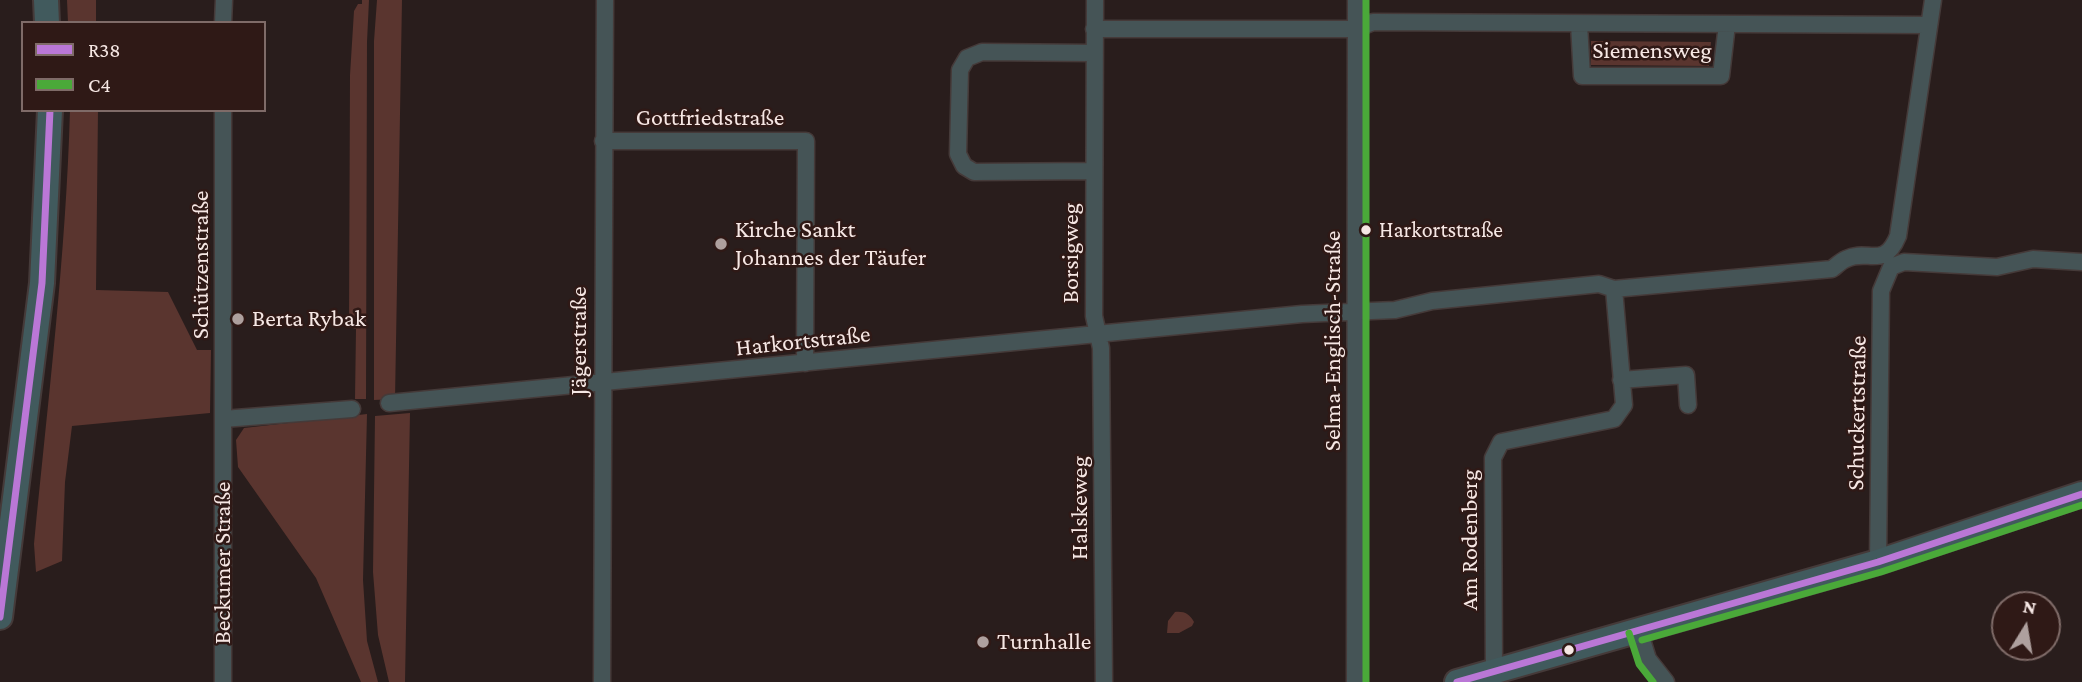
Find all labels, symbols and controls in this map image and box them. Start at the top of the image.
legend [21,21,266,112]
street label: Siemensweg [1592,37,1712,65]
text: R38 [88,38,121,62]
text: C4 [88,73,111,97]
street label: Gottfriedstraße [636,104,784,132]
street label: Schützenstraße [187,191,215,339]
street label: Borsigweg [1057,203,1085,303]
place label: Kirche Sankt Johannes der Täufer [735,216,927,272]
place label: Harkortstraße [1379,217,1503,243]
marker: Harkortstraße [1359,223,1373,237]
street label: Selma-Englisch-Straße [1319,231,1347,451]
marker: Kirche Sankt Johannes der Täufer [713,236,729,252]
street label: Jägerstraße [565,286,593,396]
place label: Berta Rybak [252,305,366,333]
marker: Berta Rybak [230,311,246,327]
street label: Harkortstraße [734,320,872,362]
street label: Schuckertstraße [1841,335,1873,491]
street label: Halskeweg [1066,456,1094,560]
street label: Am Rodenberg [1456,470,1484,610]
street label: Beckumer Straße [209,482,237,644]
north arrow [1991,591,2061,661]
text: N [2021,595,2038,618]
place label: Turnhalle [997,628,1091,656]
marker: Turnhalle [975,634,991,650]
unlabelled marker [1562,643,1576,657]

